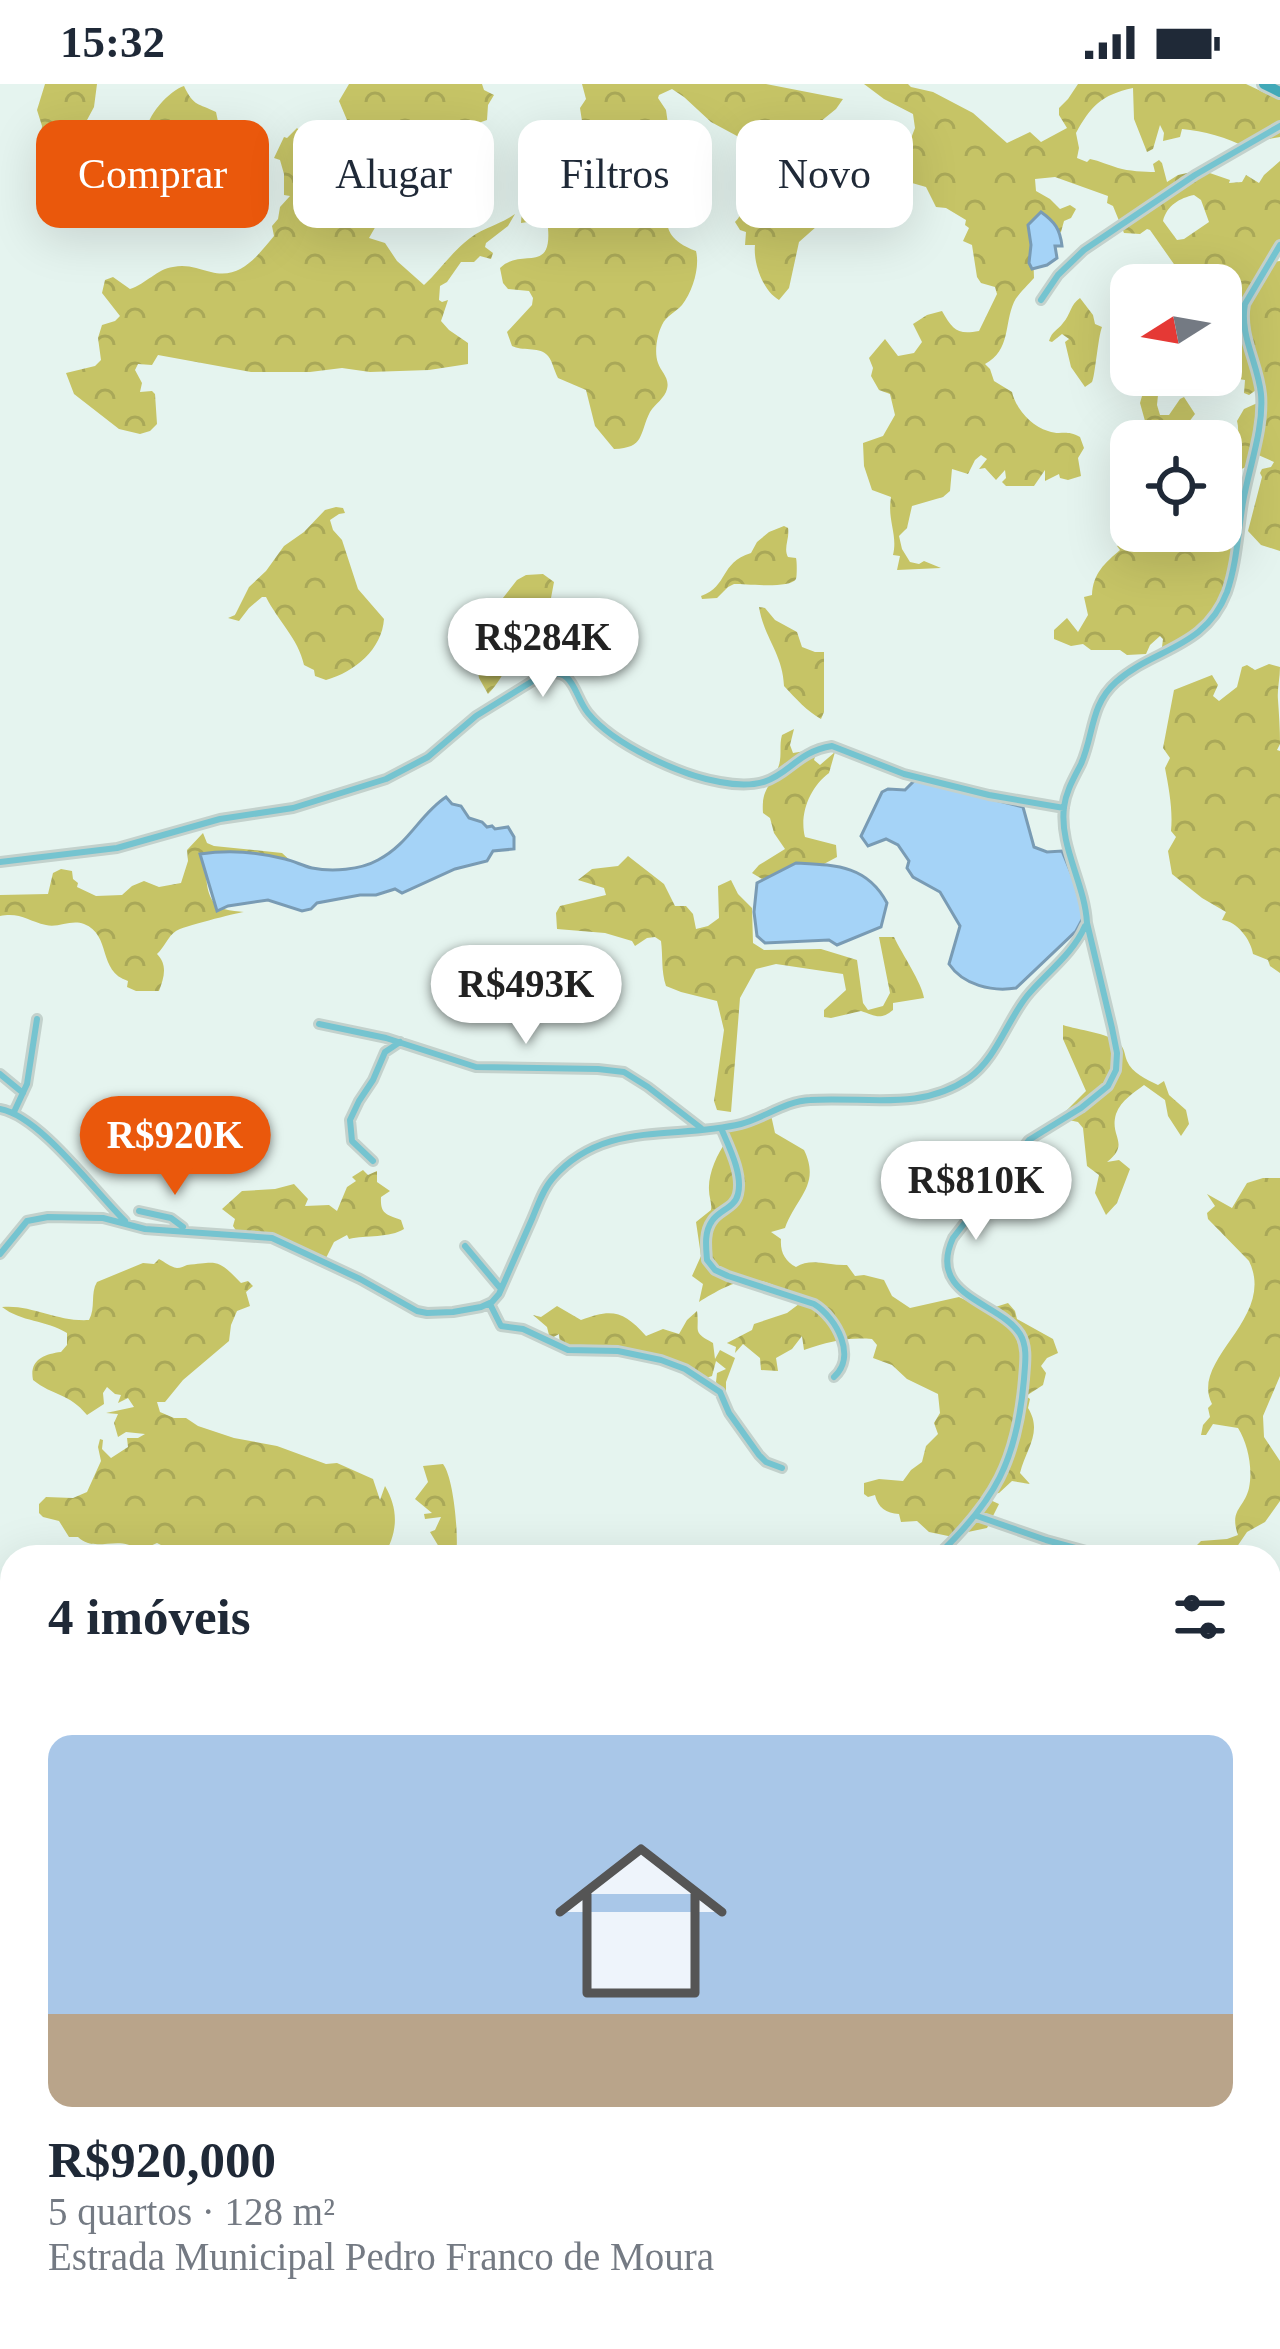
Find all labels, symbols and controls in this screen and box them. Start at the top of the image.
text: 15:32 [60,17,165,67]
chip: Comprar [36,120,269,228]
chip: Alugar [293,120,494,228]
chip: Filtros [518,120,712,228]
chip: Novo [736,120,913,228]
north arrow [1110,264,1242,396]
map controls [1110,264,1242,552]
button: locate [1110,420,1242,552]
pin: R$284K [445,598,641,700]
text: R$284K [475,615,611,658]
pin: R$493K [428,945,624,1047]
text: R$493K [458,962,594,1005]
pin: R$920K [77,1096,273,1198]
text: R$920K [107,1113,243,1156]
pin: R$810K [878,1141,1074,1243]
text: R$810K [908,1158,1044,1201]
icon: filters [1167,1584,1233,1650]
text: 4 imóveis [48,1589,251,1645]
icon: home [533,1813,749,2029]
text: R$920,000 [48,2132,276,2188]
text: 5 quartos · 128 m² [48,2190,335,2233]
text: Estrada Municipal Pedro Franco de Moura [48,2235,714,2278]

